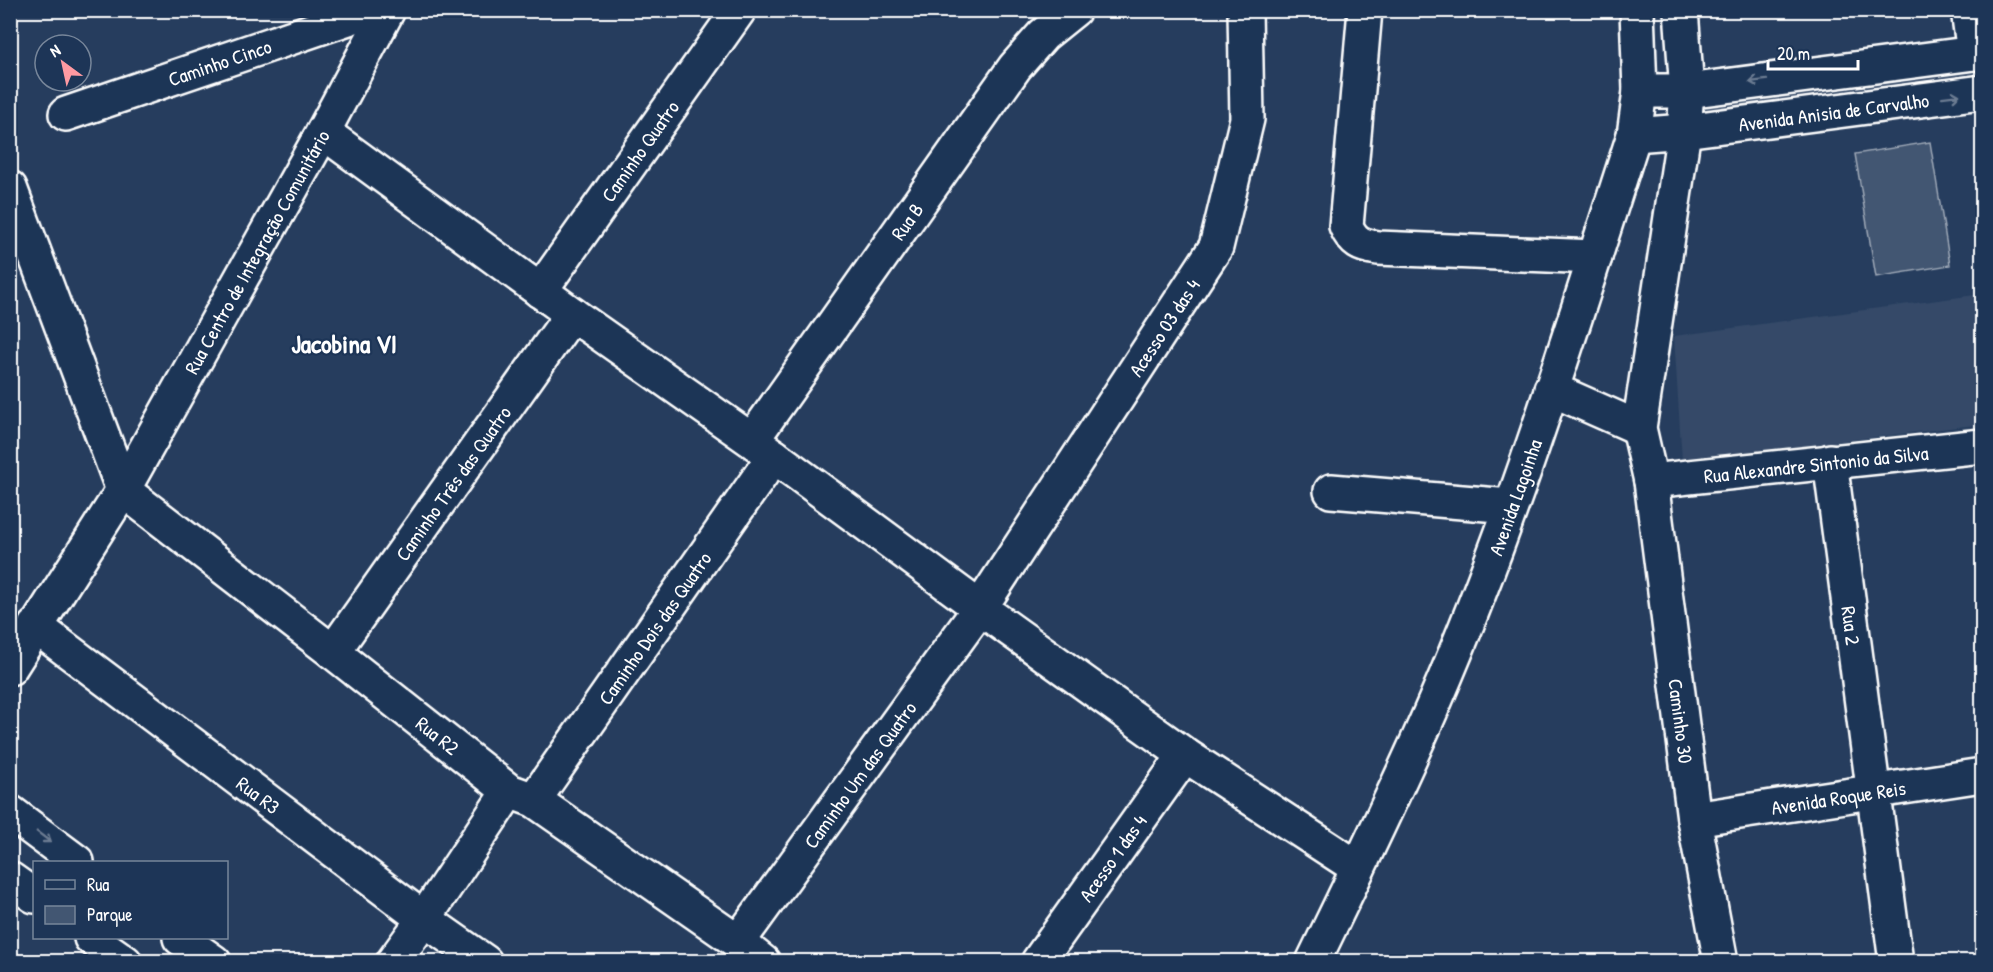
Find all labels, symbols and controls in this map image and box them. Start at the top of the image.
street label: Caminho Cinco [164,32,275,92]
north arrow [33,33,93,93]
scale bar [1768,33,1858,71]
text: N [45,39,65,62]
text: 20 m [1777,41,1810,66]
one-way arrow [1749,76,1768,87]
street label: Avenida Anisia de Carvalho [1737,86,1931,137]
one-way arrow [1940,91,1960,102]
street label: Caminho Quatro [594,94,685,207]
street label: Rua Centro de Integração Comunitário [177,125,335,378]
street label: Rua B [884,197,929,245]
street label: Acesso 03 das 4 [1122,273,1205,381]
district label: Jacobina VI [291,326,397,361]
street label: Caminho Três das Quatro [388,400,517,566]
street label: Avenida Lagoinha [1481,435,1548,559]
street label: Rua Alexandre Sintonio da Silva [1703,438,1930,489]
street label: Caminho Dois das Quatro [591,546,717,710]
street label: Rua 2 [1836,605,1868,647]
street label: Caminho 30 [1663,677,1700,765]
street label: Caminho Um das Quatro [797,695,922,853]
street label: Rua R2 [411,709,466,761]
street label: Rua R3 [232,769,286,820]
street label: Avenida Roque Reis [1769,773,1908,821]
street label: Acesso 1 das 4 [1072,809,1152,907]
one-way arrow [35,831,51,844]
legend [33,861,228,939]
text: Rua [87,872,109,897]
text: Parque [87,902,132,927]

